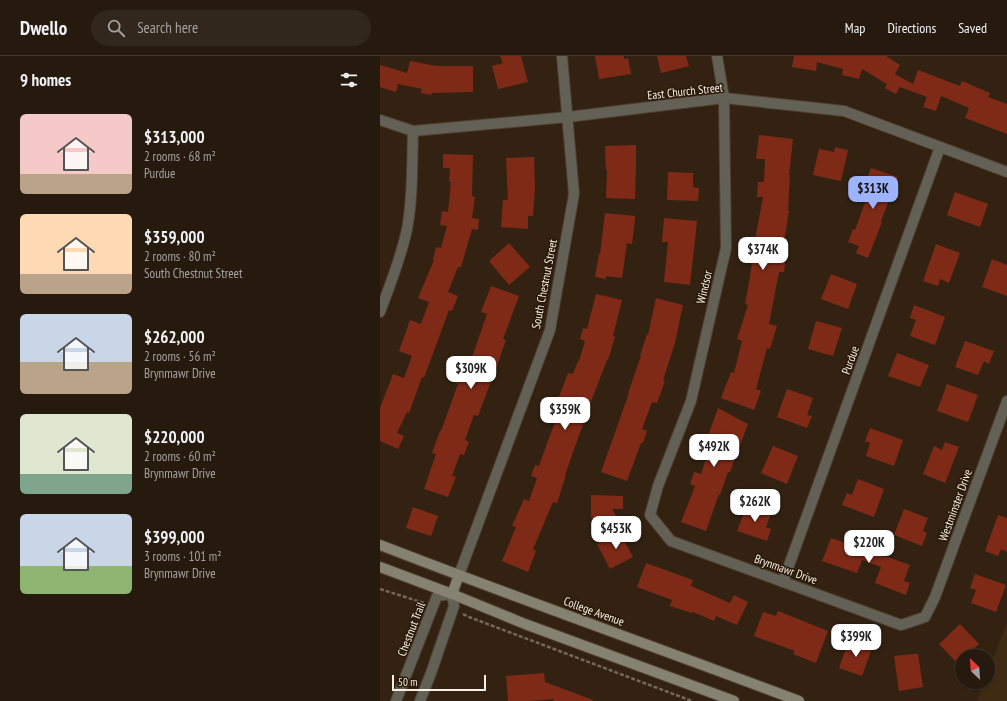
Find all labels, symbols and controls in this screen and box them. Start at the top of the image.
search box [91,10,371,46]
text: Dwello [20,16,67,40]
icon: search [105,17,127,39]
text: Search here [137,18,198,37]
text: Map [845,19,865,37]
text: Directions [887,19,936,37]
text: Saved [958,19,987,37]
text: 9 homes [20,69,71,91]
icon: filters [338,69,360,91]
street label: East Church Street [646,79,724,102]
text: $313,000 [144,126,205,148]
icon: home [52,130,100,178]
text: 2 rooms · 68 m² [144,148,216,165]
text: Purdue [144,165,175,182]
pin: $313K [845,176,901,210]
text: $313K [857,180,889,197]
text: $359,000 [144,226,205,248]
icon: home [52,230,100,278]
street label: South Chestnut Street [528,237,560,330]
pin: $374K [735,237,791,271]
text: $374K [747,241,779,258]
text: 2 rooms · 80 m² [144,248,216,265]
text: South Chestnut Street [144,265,242,282]
street label: Windsor [693,268,715,305]
text: $262,000 [144,326,205,348]
icon: home [52,330,100,378]
street label: Purdue [838,344,862,376]
text: 2 rooms · 56 m² [144,348,216,365]
pin: $309K [443,356,499,390]
text: $309K [455,360,487,377]
text: Brynmawr Drive [144,365,216,382]
pin: $359K [537,397,593,431]
text: $359K [549,401,581,418]
text: $220,000 [144,426,205,448]
icon: home [52,430,100,478]
pin: $492K [686,434,742,468]
text: $492K [698,438,730,455]
text: 2 rooms · 60 m² [144,448,216,465]
text: Brynmawr Drive [144,465,216,482]
street label: Westminster Drive [935,467,975,543]
pin: $262K [727,489,783,523]
text: $262K [739,493,771,510]
pin: $453K [588,516,644,550]
text: $453K [600,520,632,537]
text: $399,000 [144,526,205,548]
icon: home [52,530,100,578]
pin: $220K [841,530,897,564]
text: $220K [853,534,885,551]
text: 3 rooms · 101 m² [144,548,222,565]
street label: Brynmawr Drive [752,551,820,587]
text: Brynmawr Drive [144,565,216,582]
street label: College Avenue [562,593,626,629]
street label: Chestnut Trail [394,600,428,658]
pin: $399K [828,624,884,658]
text: $399K [840,628,872,645]
north arrow [955,649,995,689]
map controls [955,649,995,689]
scale bar [392,673,486,692]
text: 50 m [398,675,417,689]

